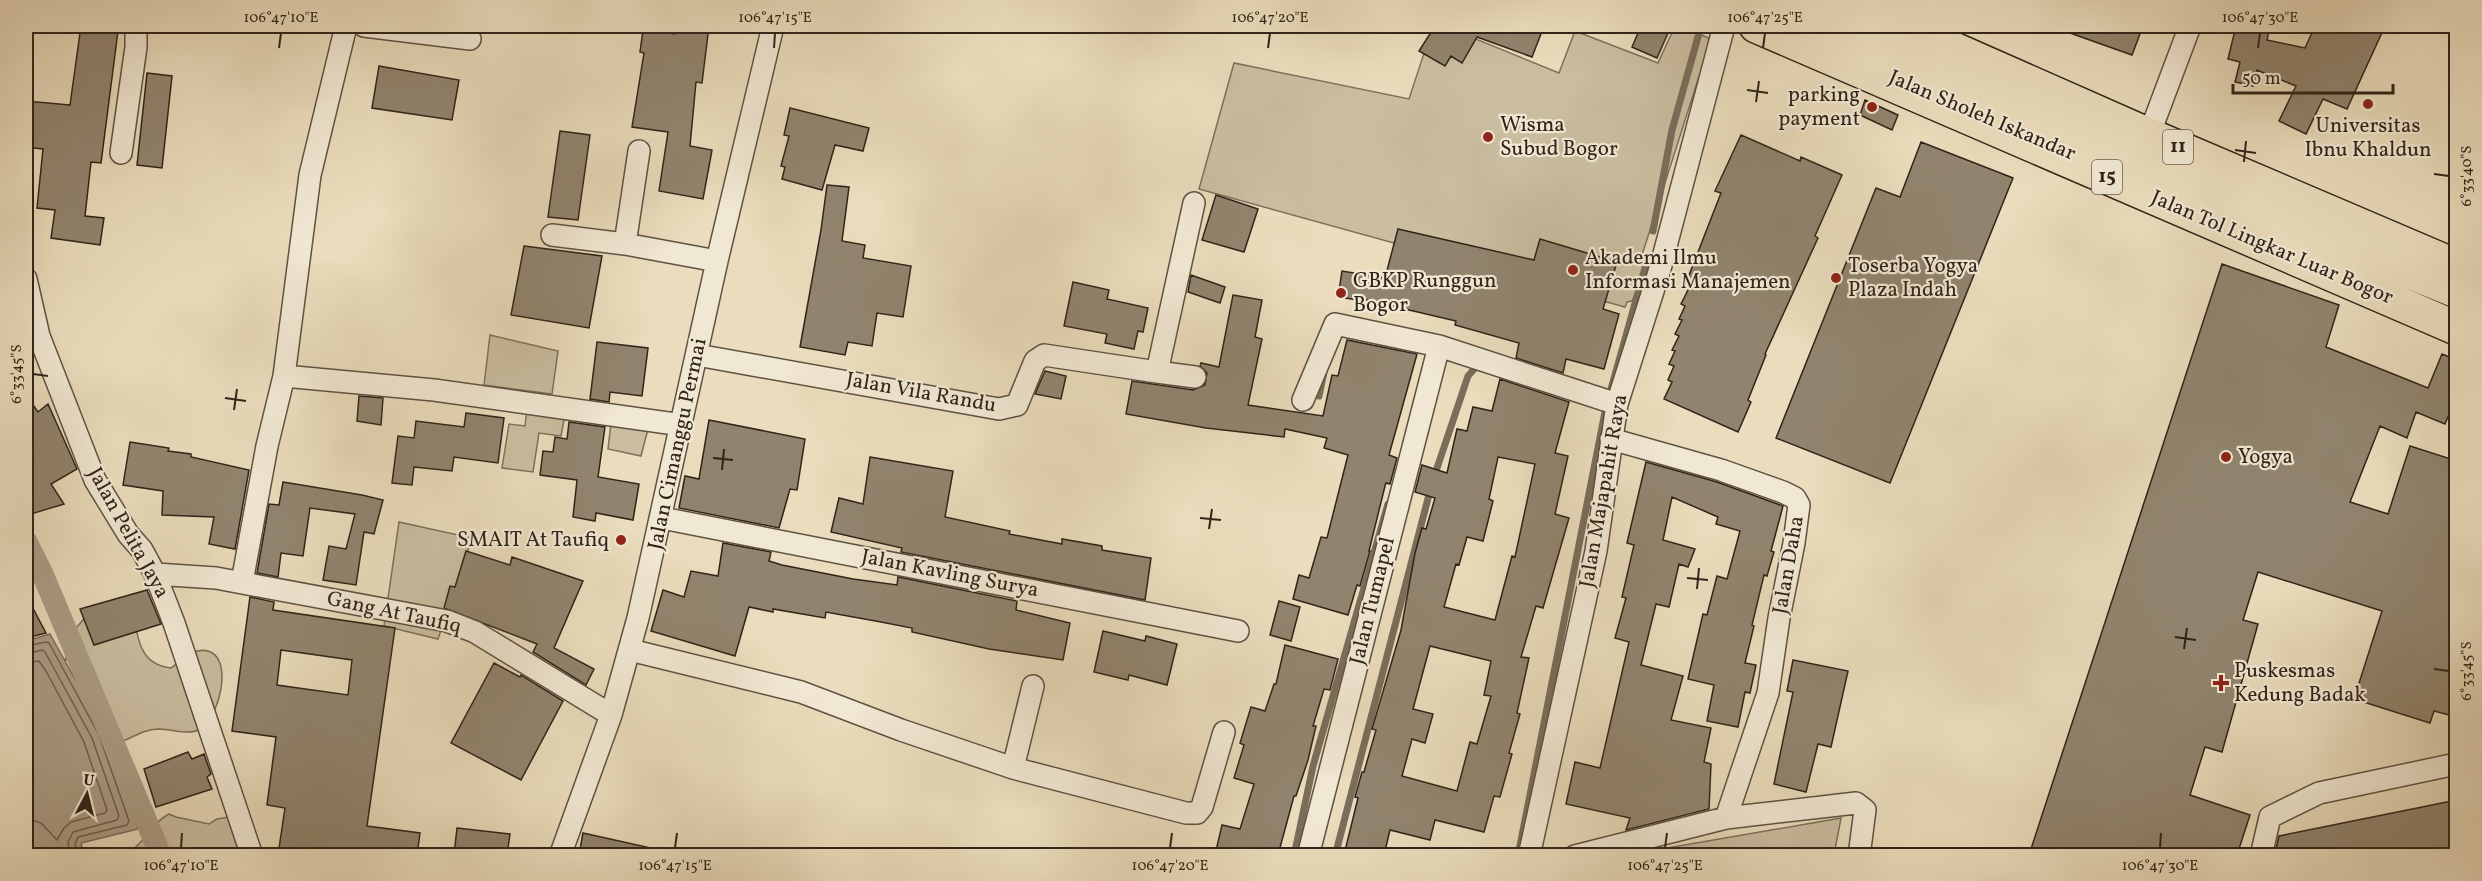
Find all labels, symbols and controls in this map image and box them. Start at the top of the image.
text: 106°47'10"E [244,8,318,29]
text: 106°47'15"E [738,8,812,29]
text: 106°47'20"E [1232,8,1308,29]
text: 106°47'25"E [1727,8,1803,29]
text: 106°47'30"E [2222,8,2298,29]
scale bar [2233,57,2394,95]
street label: Jalan Sholeh Iskandar [1884,63,2080,169]
text: 50 m [2242,67,2281,92]
place label: parking payment [1778,81,1860,134]
marker: Universitas Ibnu Khaldun [2361,97,2375,111]
marker: parking payment [1865,100,1879,114]
place label: Wisma Subud Bogor [1500,111,1618,164]
place label: Universitas Ibnu Khaldun [2304,112,2432,165]
marker: Wisma Subud Bogor [1481,130,1495,144]
road number: 11 [2163,130,2193,164]
text: 6°33'40"S [2457,145,2478,207]
road number: 15 [2092,160,2122,194]
street label: Jalan Tol Lingkar Luar Bogor [2146,184,2398,312]
place label: Akademi Ilmu Informasi Manajemen [1585,244,1791,297]
place label: Toserba Yogya Plaza Indah [1848,252,1978,305]
marker: Akademi Ilmu Informasi Manajemen [1566,263,1580,277]
place label: GBKP Runggun Bogor [1353,267,1497,320]
marker: Toserba Yogya Plaza Indah [1829,271,1843,285]
marker: GBKP Runggun Bogor [1334,286,1348,300]
street label: Jalan Cimanggu Permai [641,335,715,553]
text: 6°33'45"S [7,344,28,404]
street label: Jalan Vila Randu [844,366,998,420]
street label: Jalan Majapahit Raya [1573,392,1635,590]
place label: Yogya [2238,443,2293,472]
marker: Yogya [2219,450,2233,464]
street label: Jalan Pelita Jaya [80,462,176,604]
street label: Jalan Daha [1766,513,1812,617]
place label: SMAIT At Taufiq [457,526,610,555]
marker: SMAIT At Taufiq [614,533,628,547]
street label: Jalan Tumapel [1343,534,1403,668]
street label: Jalan Kavling Surya [859,543,1041,605]
street label: Gang At Taufiq [324,585,464,641]
text: 6°33'45"S [2457,641,2478,701]
place label: Puskesmas Kedung Badak [2234,657,2366,710]
marker: Puskesmas Kedung Badak [2212,674,2230,692]
north arrow [57,764,117,824]
text: U [82,770,95,793]
text: 106°47'10"E [144,856,218,877]
text: 106°47'15"E [638,856,712,877]
text: 106°47'20"E [1132,856,1208,877]
text: 106°47'25"E [1627,856,1703,877]
text: 106°47'30"E [2122,856,2198,877]

